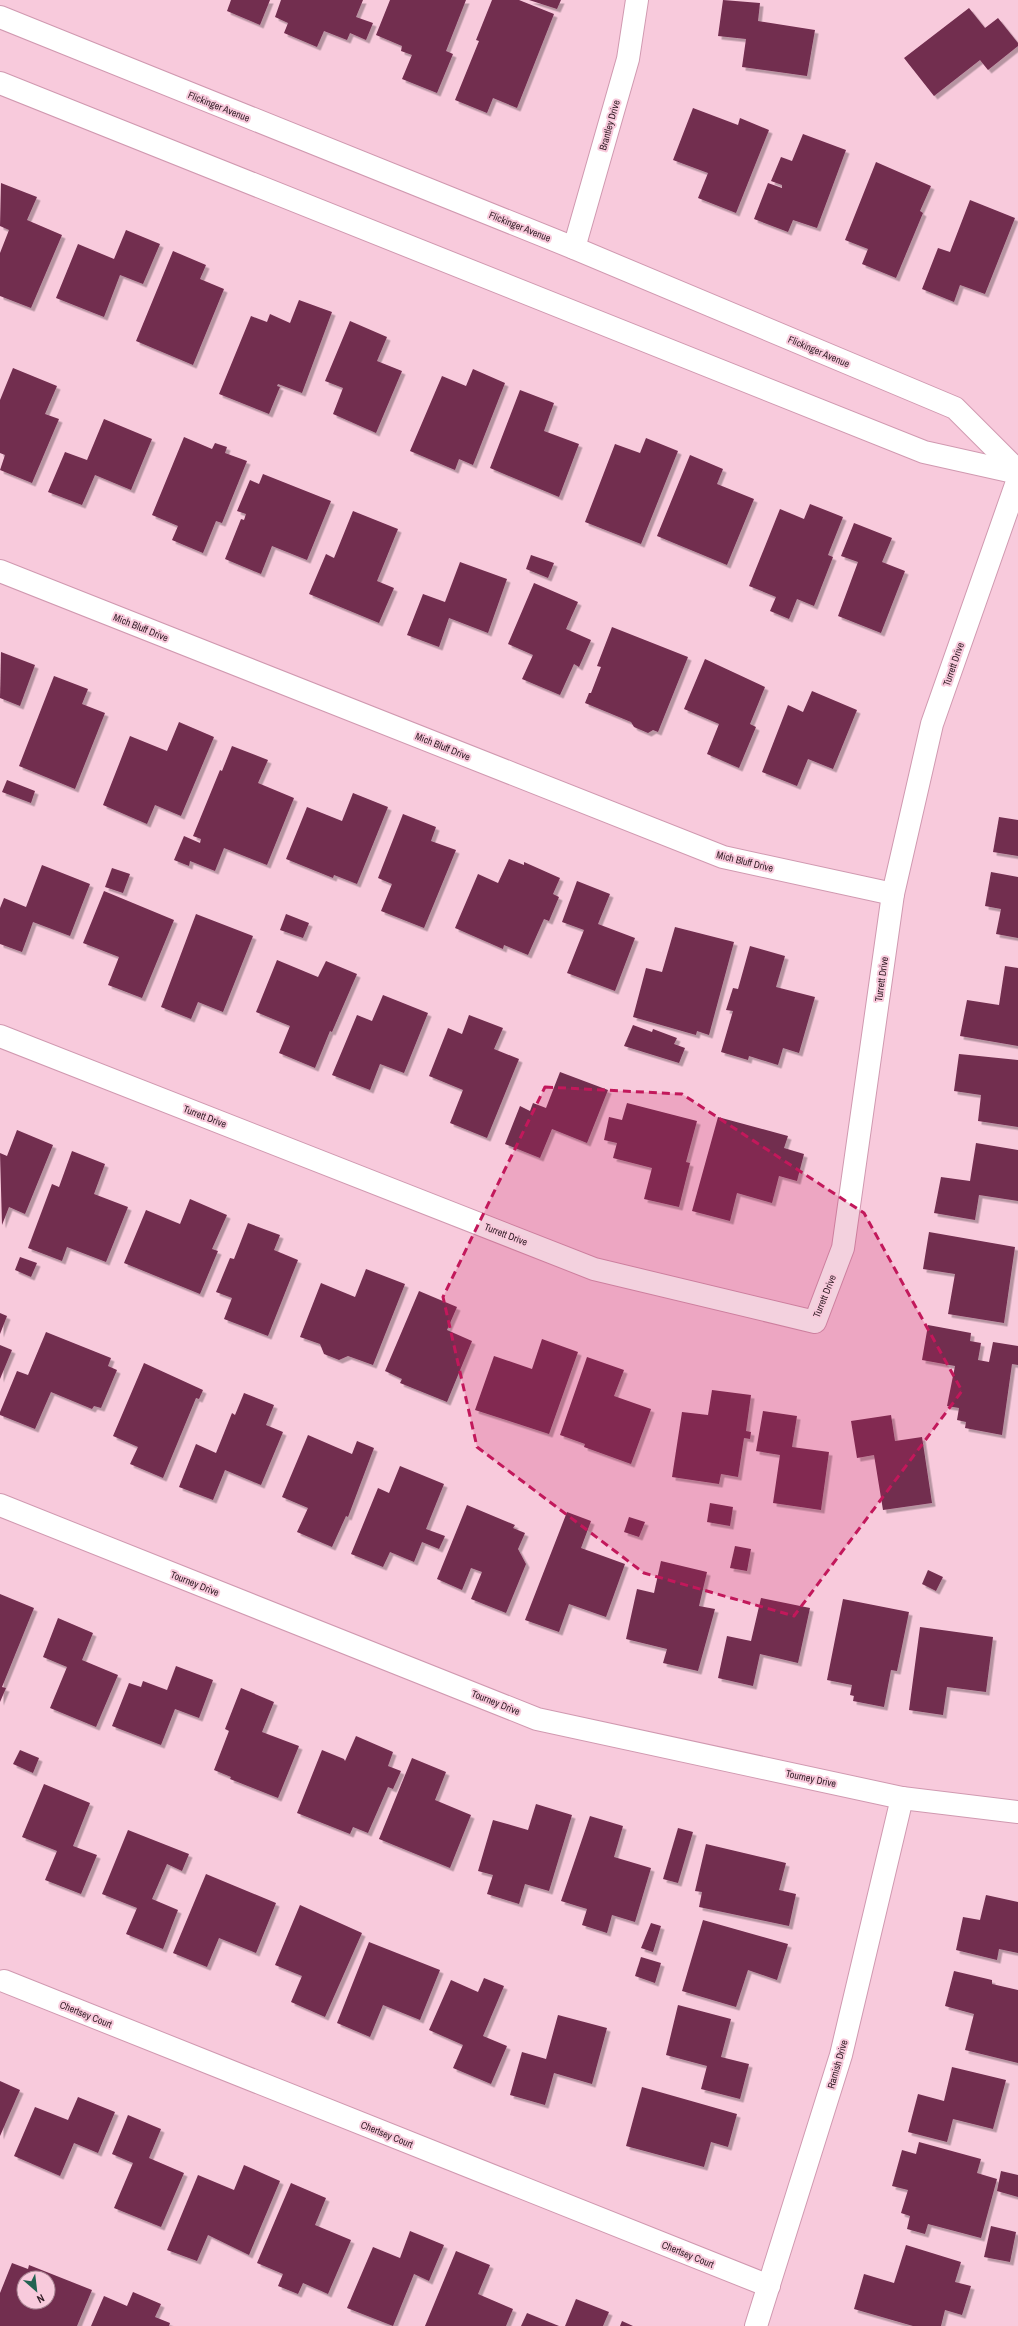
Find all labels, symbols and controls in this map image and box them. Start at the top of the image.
street label: Flickinger Avenue [186,88,252,125]
street label: Brantley Drive [596,98,623,152]
street label: Flickinger Avenue [487,208,553,245]
street label: Flickinger Avenue [786,333,852,370]
street label: Mich Bluff Drive [111,611,171,645]
street label: Turrett Drive [940,640,967,688]
street label: Mich Bluff Drive [413,730,473,764]
street label: Mich Bluff Drive [715,848,775,875]
street label: Turrett Drive [872,955,891,1002]
street label: Turrett Drive [181,1102,229,1131]
street label: Turrett Drive [482,1220,530,1249]
street label: Turrett Drive [810,1272,839,1320]
street label: Tourney Drive [169,1568,221,1599]
street label: Tourney Drive [470,1687,522,1718]
street label: Tourney Drive [785,1767,838,1790]
street label: Chertsey Court [58,1998,114,2031]
street label: Ramish Drive [824,2038,851,2090]
street label: Chertsey Court [359,2118,415,2151]
street label: Chertsey Court [660,2238,716,2271]
north arrow [16,2270,56,2310]
text: N [35,2291,47,2307]

